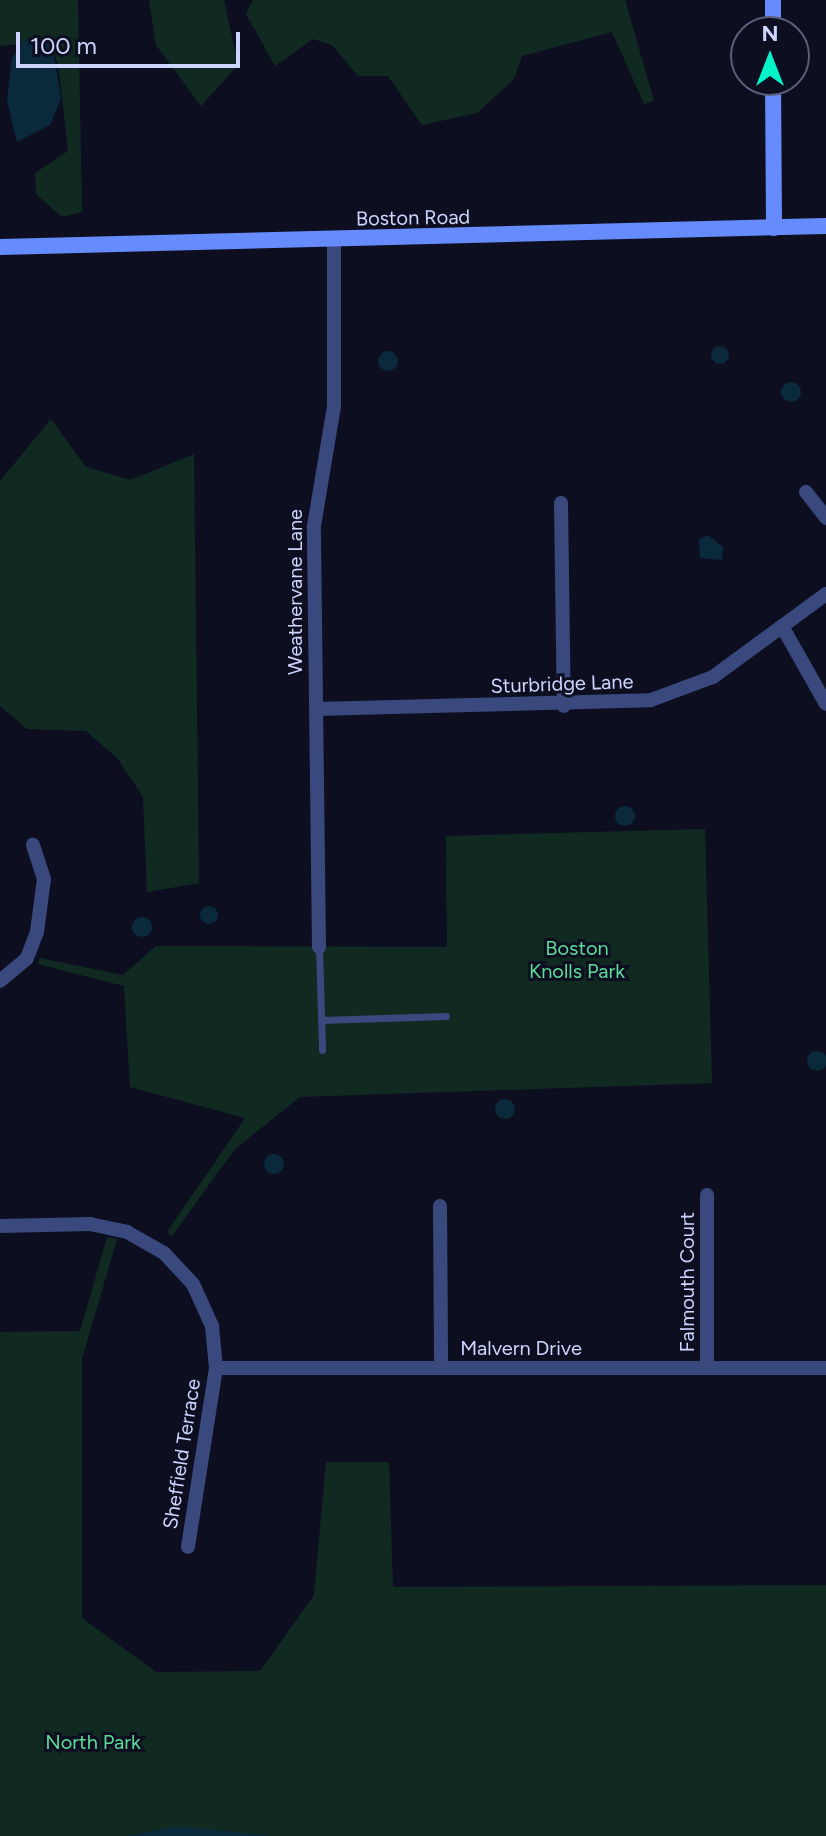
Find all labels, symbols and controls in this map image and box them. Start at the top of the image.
scale bar [20,16,244,66]
north arrow [730,16,810,96]
text: N [761,20,779,47]
text: 100 m [30,31,97,60]
street label: Boston Road [356,205,470,231]
street label: Weathervane Lane [283,509,307,675]
street label: Sturbridge Lane [490,670,634,698]
park label: Boston Knolls Park [529,937,625,984]
street label: Falmouth Court [675,1212,699,1352]
street label: Malvern Drive [460,1336,582,1360]
street label: Sheffield Terrace [158,1377,206,1531]
park label: North Park [45,1730,141,1754]

